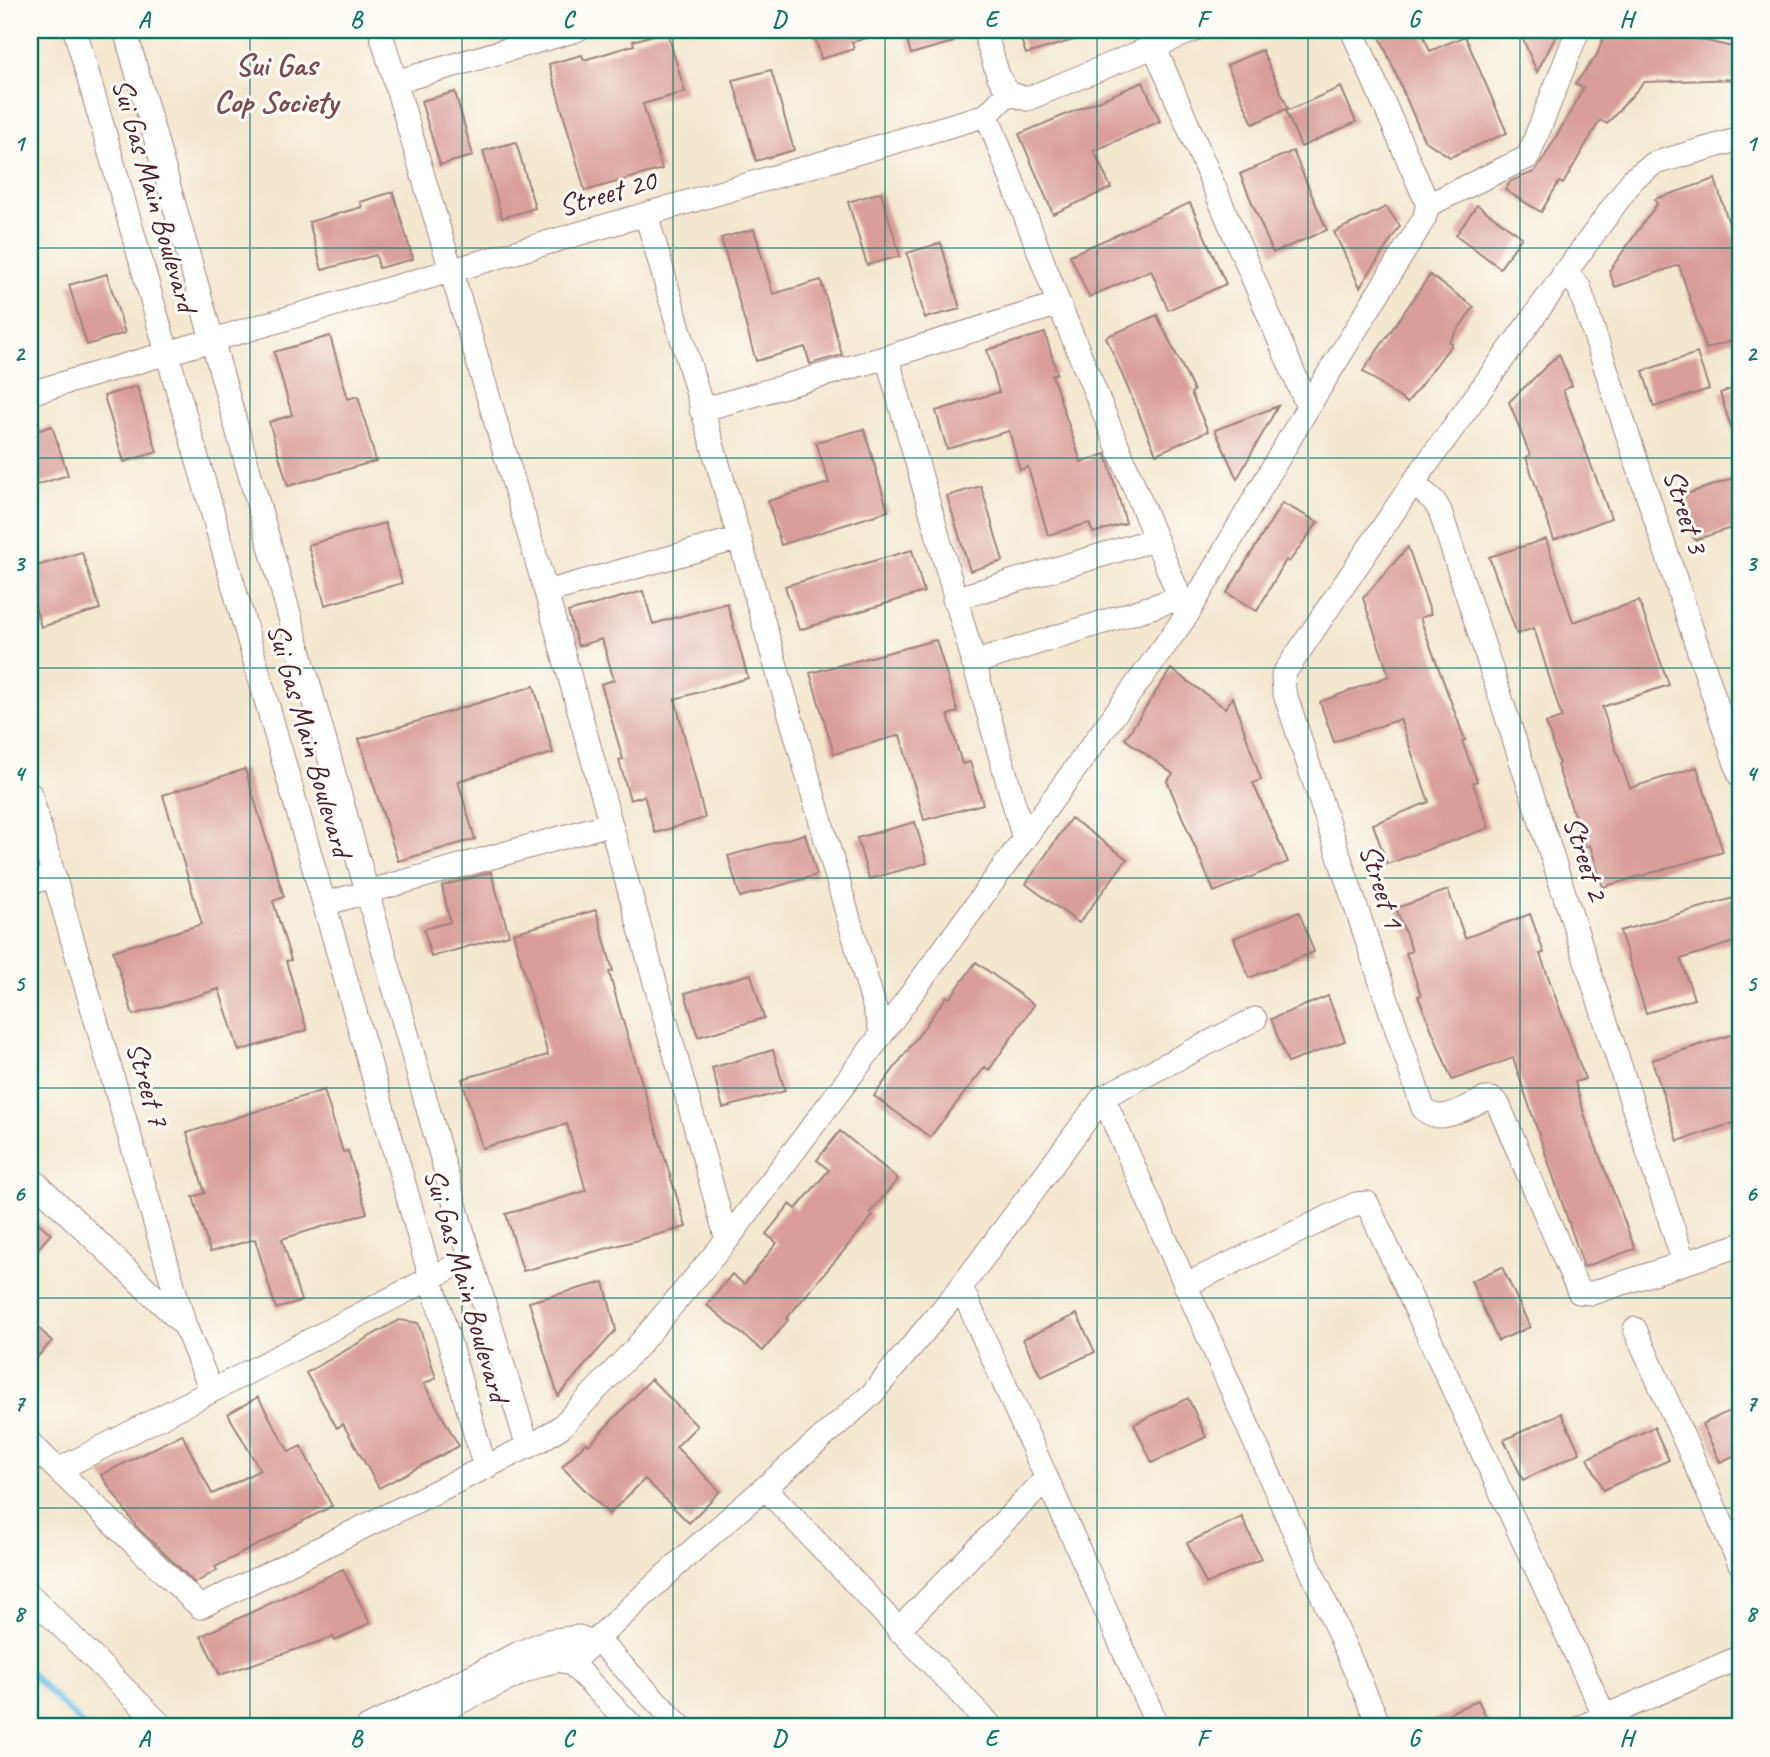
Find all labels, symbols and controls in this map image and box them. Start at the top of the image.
text: A [138,5,152,34]
text: B [350,5,364,34]
text: C [563,5,577,34]
text: D [772,5,788,34]
text: E [985,5,1001,34]
text: F [1197,5,1213,34]
text: G [1408,5,1423,34]
text: H [1619,5,1637,34]
district label: Sui Gas Cop Society [214,44,341,122]
street label: Sui Gas Main Boulevard [104,74,208,320]
text: 1 [14,129,27,158]
text: 1 [1746,129,1759,158]
street label: Street 20 [554,160,663,225]
text: 2 [14,339,27,368]
text: 2 [1746,339,1759,368]
street label: Street 3 [1655,464,1718,560]
text: 3 [14,549,27,578]
text: 3 [1746,549,1759,578]
street label: Sui Gas Main Boulevard [259,619,363,865]
text: 4 [14,759,27,788]
text: 4 [1746,759,1759,788]
street label: Street 2 [1555,811,1618,907]
street label: Street 1 [1351,839,1414,934]
text: 5 [14,969,26,998]
text: 5 [1746,969,1758,998]
street label: Street 7 [118,1037,179,1132]
street label: Sui Gas Main Boulevard [416,1164,520,1410]
text: 6 [14,1179,27,1208]
text: 6 [1746,1179,1759,1208]
text: 7 [14,1389,27,1418]
text: 7 [1746,1389,1759,1418]
text: 8 [14,1599,27,1628]
text: 8 [1746,1599,1759,1628]
text: A [138,1724,152,1753]
text: B [350,1724,364,1753]
text: C [563,1724,577,1753]
text: D [772,1724,788,1753]
text: E [985,1724,1001,1753]
text: F [1197,1724,1213,1753]
text: G [1408,1724,1423,1753]
text: H [1619,1724,1637,1753]

